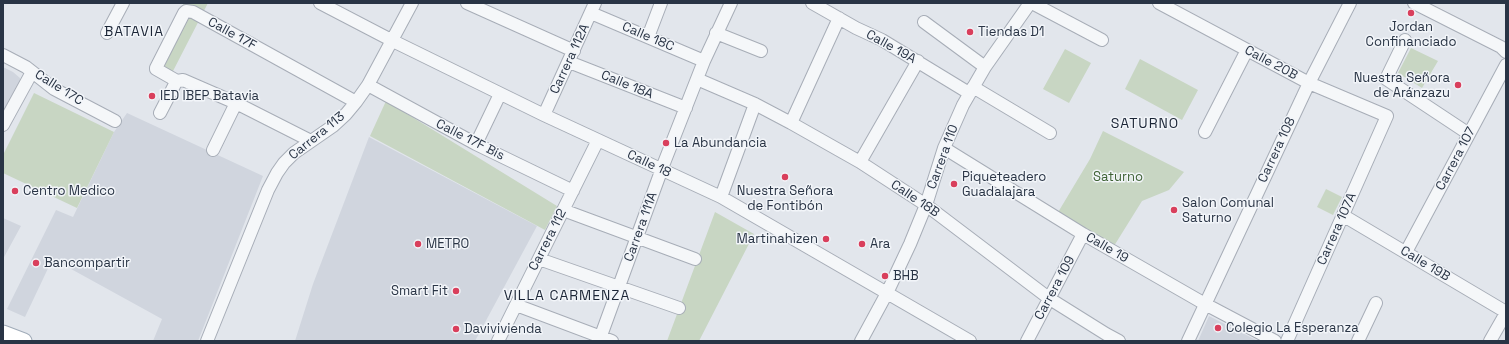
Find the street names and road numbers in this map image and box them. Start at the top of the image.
street label: Calle 17F [205,14,259,54]
street label: Calle 18C [620,19,676,55]
street label: Carrera 112A [547,22,593,96]
street label: Calle 19A [863,27,919,67]
street label: Calle 20B [1242,42,1300,84]
street label: Calle 17C [32,67,86,109]
street label: Calle 18A [599,67,655,103]
street label: Carrera 113 [286,109,348,163]
street label: Carrera 108 [1255,115,1299,185]
street label: Calle 17F Bis [433,116,507,164]
street label: Carrera 110 [924,122,962,192]
street label: Carrera 107 [1433,125,1479,193]
street label: Calle 18 [625,147,673,181]
street label: Calle 18B [888,177,942,221]
street label: Carrera 111A [621,190,661,264]
street label: Carrera 107A [1314,190,1360,268]
street label: Carrera 112 [526,206,570,274]
street label: Calle 19 [1083,230,1131,266]
street label: Calle 19B [1397,243,1453,285]
street label: Carrera 109 [1032,253,1078,323]

